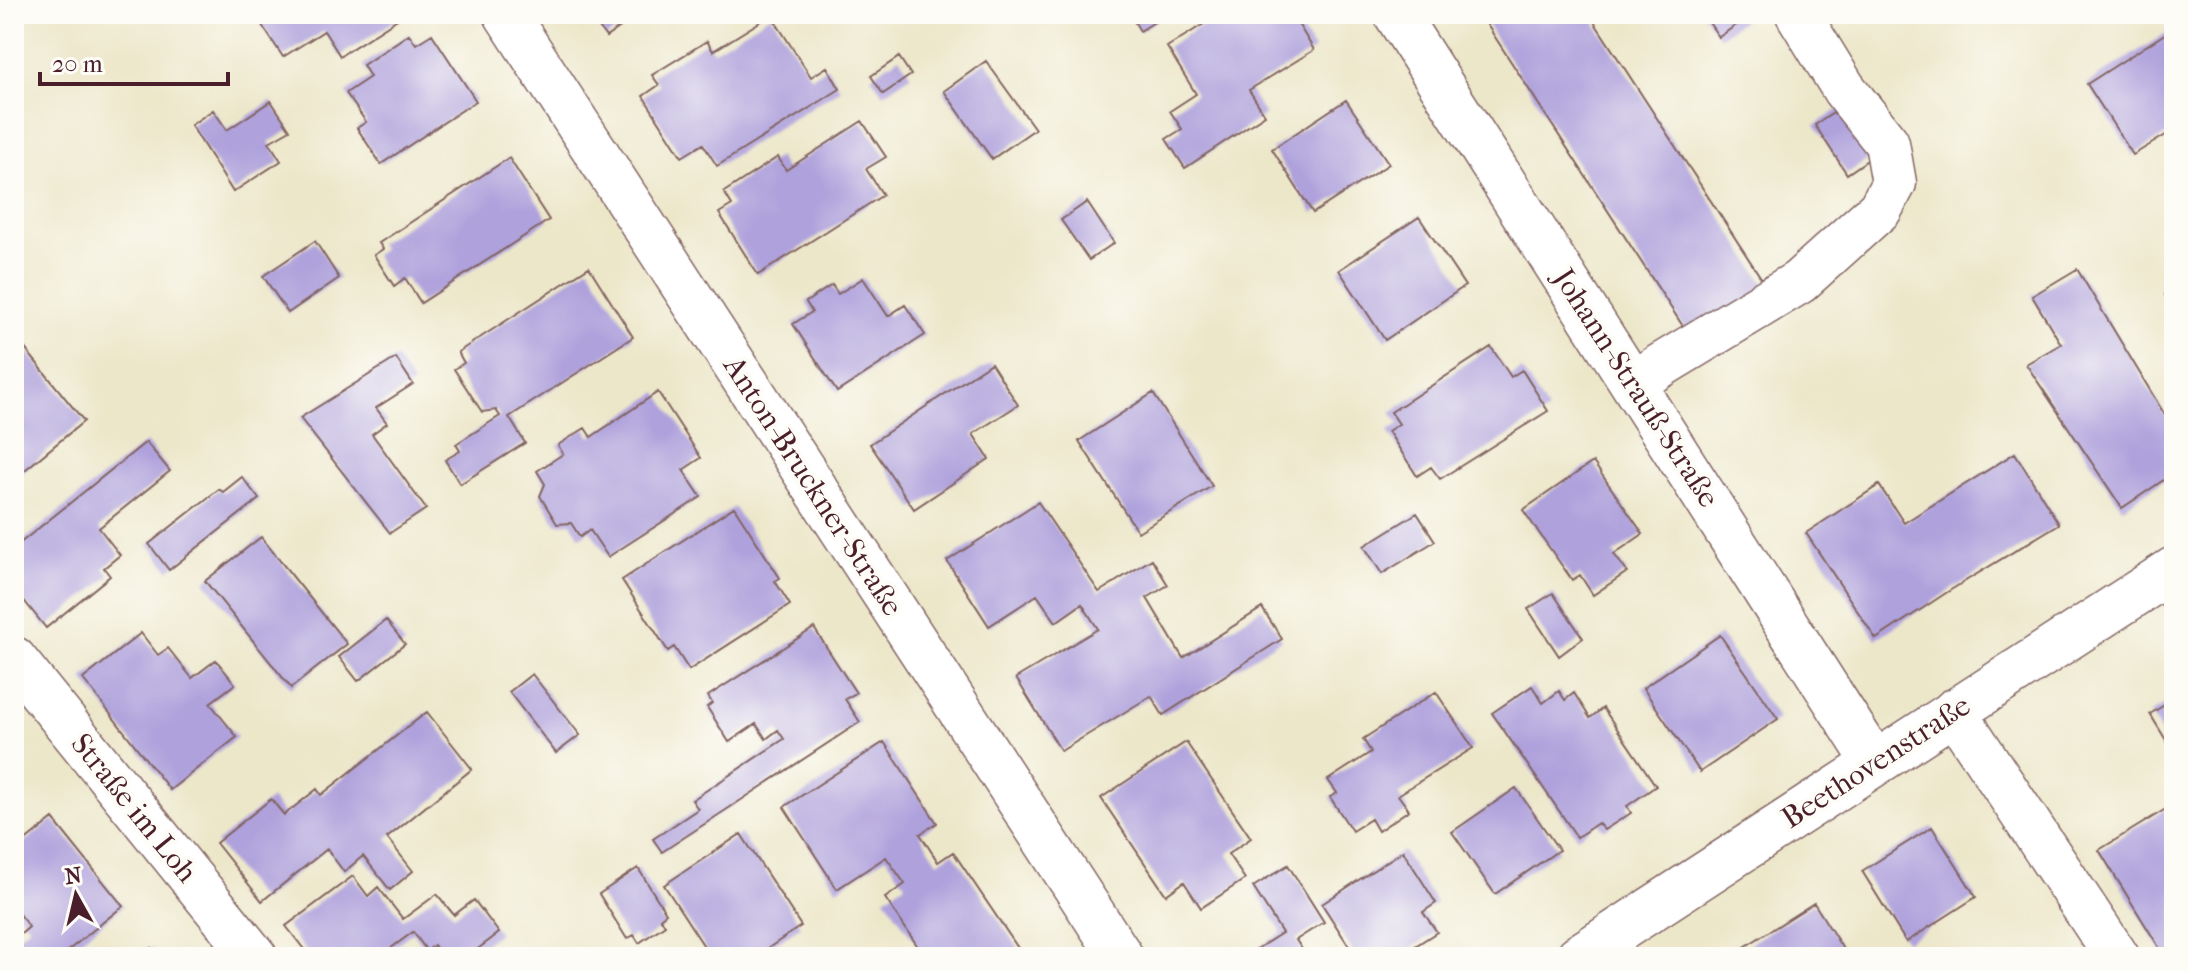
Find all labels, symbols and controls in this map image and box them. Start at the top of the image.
scale bar [40,36,228,86]
text: 20 m [52,50,103,78]
street label: Johann-Strauß-Straße [1545,261,1726,514]
street label: Anton-Bruckner-Straße [715,349,910,622]
street label: Beethovenstraße [1775,688,1977,836]
street label: Straße im Loh [63,727,205,889]
north arrow [36,855,116,935]
text: N [63,862,84,890]

